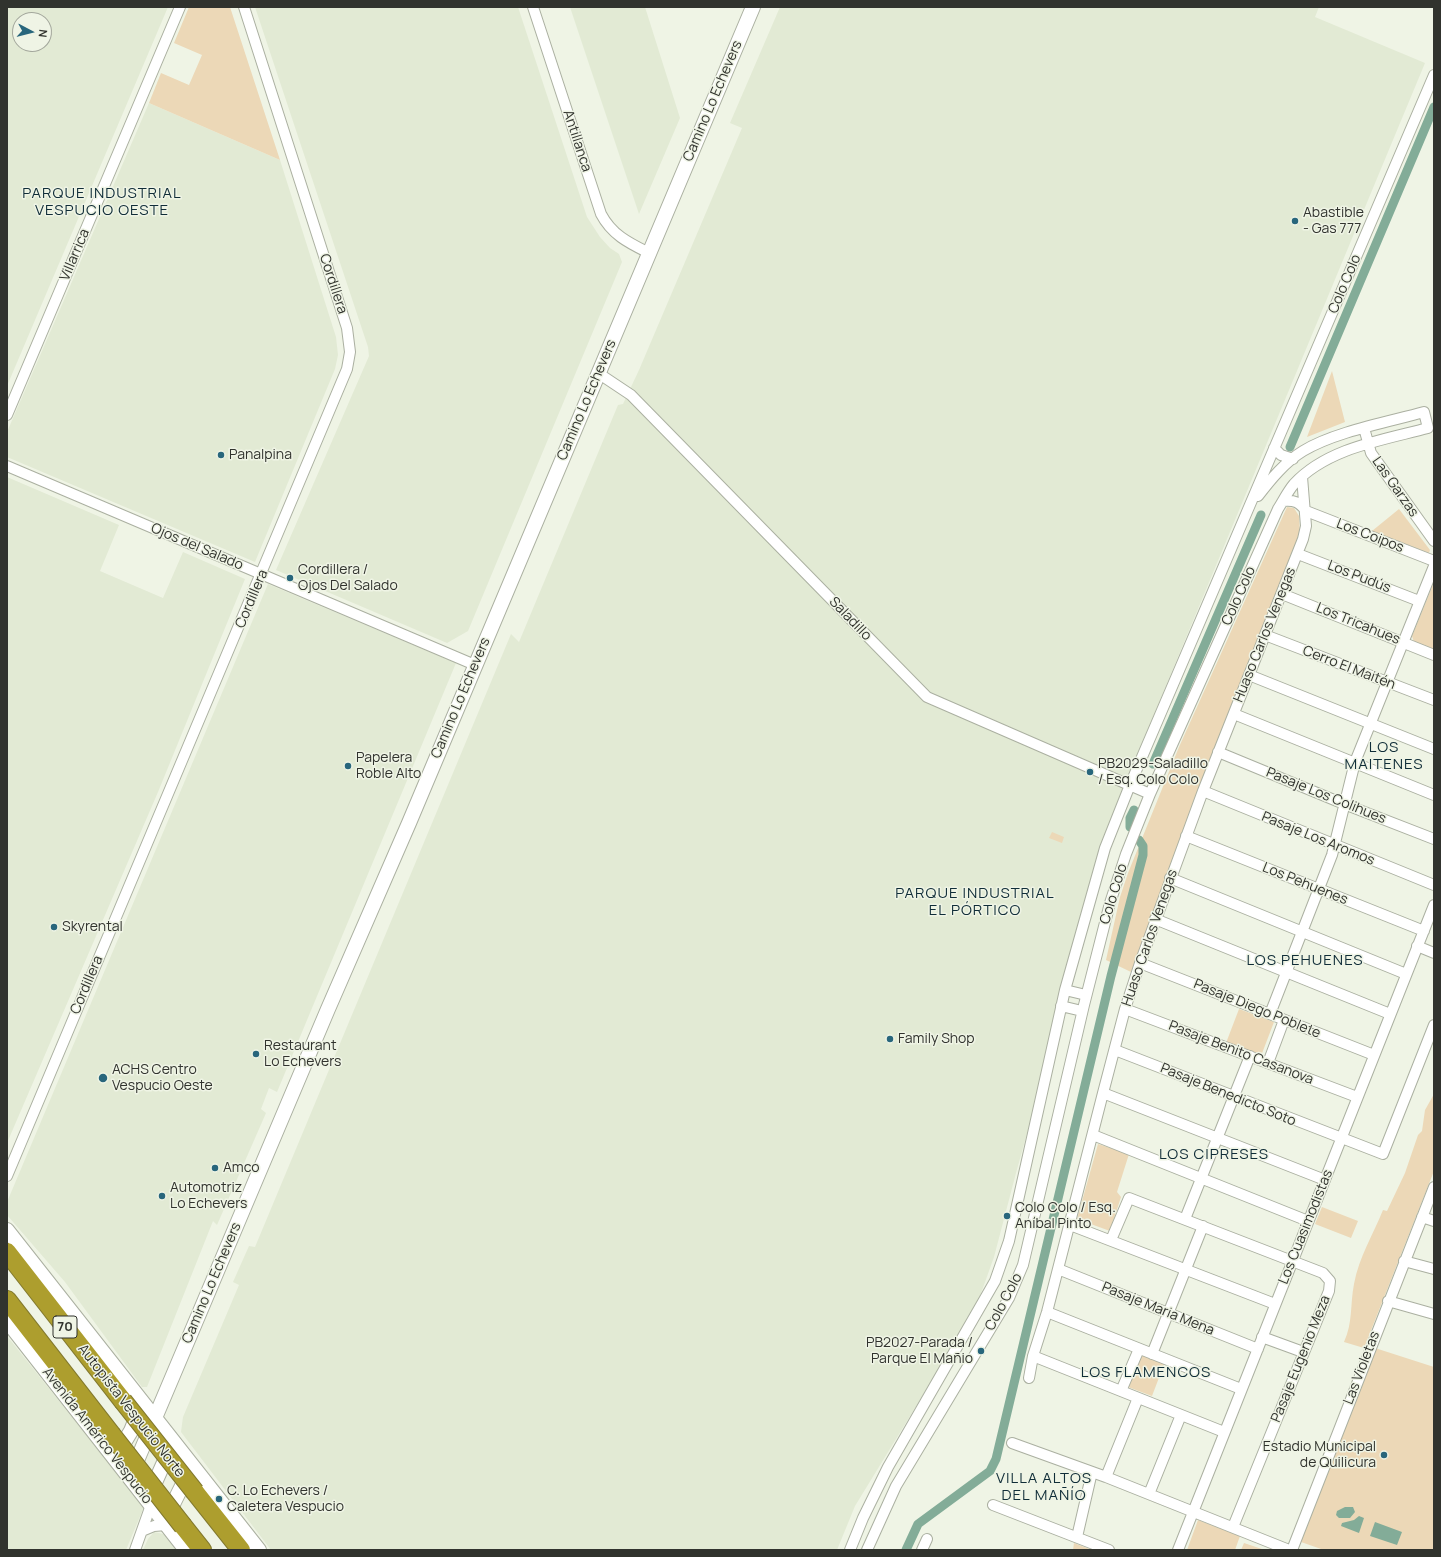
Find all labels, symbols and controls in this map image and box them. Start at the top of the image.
north arrow [12,12,52,52]
text: N [35,29,51,38]
street label: Camino Lo Echevers [680,38,746,164]
street label: Antillanca [559,108,595,174]
district label: PARQUE INDUSTRIAL VESPUCIO OESTE [22,185,182,220]
place label: Abastible - Gas 777 [1303,205,1364,238]
marker: Abastible - Gas 777 [1290,216,1300,226]
street label: Villarrica [57,227,93,283]
street label: Cordillera [315,252,351,316]
street label: Colo Colo [1325,252,1365,316]
street label: Camino Lo Echevers [554,337,620,463]
place label: Panalpina [229,447,292,463]
marker: Panalpina [216,450,226,460]
street label: Las Garzas [1368,454,1422,520]
street label: Los Coipos [1334,515,1406,557]
street label: Ojos del Salado [148,520,246,574]
street label: Los Pudús [1325,557,1393,597]
place label: Cordillera / Ojos Del Salado [298,562,398,594]
street label: Colo Colo [1219,564,1259,628]
street label: Huaso Carlos Venegas [1230,565,1300,705]
street label: Cordillera [232,567,272,631]
marker: Cordillera / Ojos Del Salado [285,573,295,583]
street label: Saladillo [825,594,875,644]
street label: Los Tricahues [1314,600,1402,648]
street label: Camino Lo Echevers [428,635,494,761]
street label: Cerro El Maitén [1300,643,1398,693]
district label: LOS MAITENES [1345,739,1423,774]
place label: Papelera Roble Alto [356,750,421,782]
place label: PB2029-Saladillo / Esq. Colo Colo [1098,756,1208,788]
marker: Papelera Roble Alto [343,761,353,771]
street label: Pasaje Los Colihues [1263,764,1389,828]
marker: PB2029-Saladillo / Esq. Colo Colo [1085,767,1095,777]
street label: Pasaje Los Aromos [1259,809,1377,869]
street label: Los Pehuenes [1260,859,1350,909]
street label: Colo Colo [1097,862,1131,926]
street label: Huaso Carlos Venegas [1119,867,1181,1009]
district label: PARQUE INDUSTRIAL EL PÓRTICO [895,885,1055,920]
place label: Skyrental [62,919,123,935]
marker: Skyrental [49,922,59,932]
district label: LOS PEHUENES [1246,952,1364,970]
street label: Cordillera [67,953,107,1017]
street label: Pasaje Diego Poblete [1191,976,1323,1042]
street label: Pasaje Benito Casanova [1166,1018,1316,1088]
place label: Family Shop [898,1031,975,1047]
marker: Family Shop [885,1034,895,1044]
place label: Restaurant Lo Echevers [264,1038,341,1070]
marker: Restaurant Lo Echevers [251,1049,261,1059]
street label: Pasaje Benedicto Soto [1158,1060,1298,1130]
place label: ACHS Centro Vespucio Oeste [112,1062,213,1094]
marker: ACHS Centro Vespucio Oeste [97,1072,109,1084]
district label: LOS CIPRESES [1159,1146,1269,1164]
place label: Amco [223,1160,260,1176]
marker: Amco [210,1163,220,1173]
street label: Los Cuasimodistas [1275,1167,1337,1287]
place label: Automotriz Lo Echevers [170,1180,247,1212]
marker: Automotriz Lo Echevers [157,1191,167,1201]
place label: Colo Colo / Esq. Aníbal Pinto [1015,1200,1116,1232]
marker: Colo Colo / Esq. Aníbal Pinto [1002,1211,1012,1221]
street label: Camino Lo Echevers [179,1220,245,1346]
street label: Colo Colo [982,1270,1026,1334]
street label: Pasaje Maria Mena [1099,1279,1217,1339]
street label: Pasaje Eugenio Meza [1268,1293,1334,1425]
road number: 70 [53,1316,77,1338]
street label: Las Violetas [1340,1329,1384,1407]
place label: PB2027-Parada / Parque El Mañio [866,1335,973,1368]
street label: Autopista Vespucio Norte [74,1341,188,1481]
marker: PB2027-Parada / Parque El Mañio [976,1346,986,1356]
district label: LOS FLAMENCOS [1081,1364,1211,1382]
street label: Avenida Américo Vespucio [39,1365,155,1507]
place label: Estadio Municipal de Quilicura [1263,1439,1376,1472]
marker: Estadio Municipal de Quilicura [1379,1450,1389,1460]
district label: VILLA ALTOS DEL MAÑÍO [996,1470,1092,1505]
place label: C. Lo Echevers / Caletera Vespucio [227,1483,344,1516]
marker: C. Lo Echevers / Caletera Vespucio [214,1494,224,1504]

